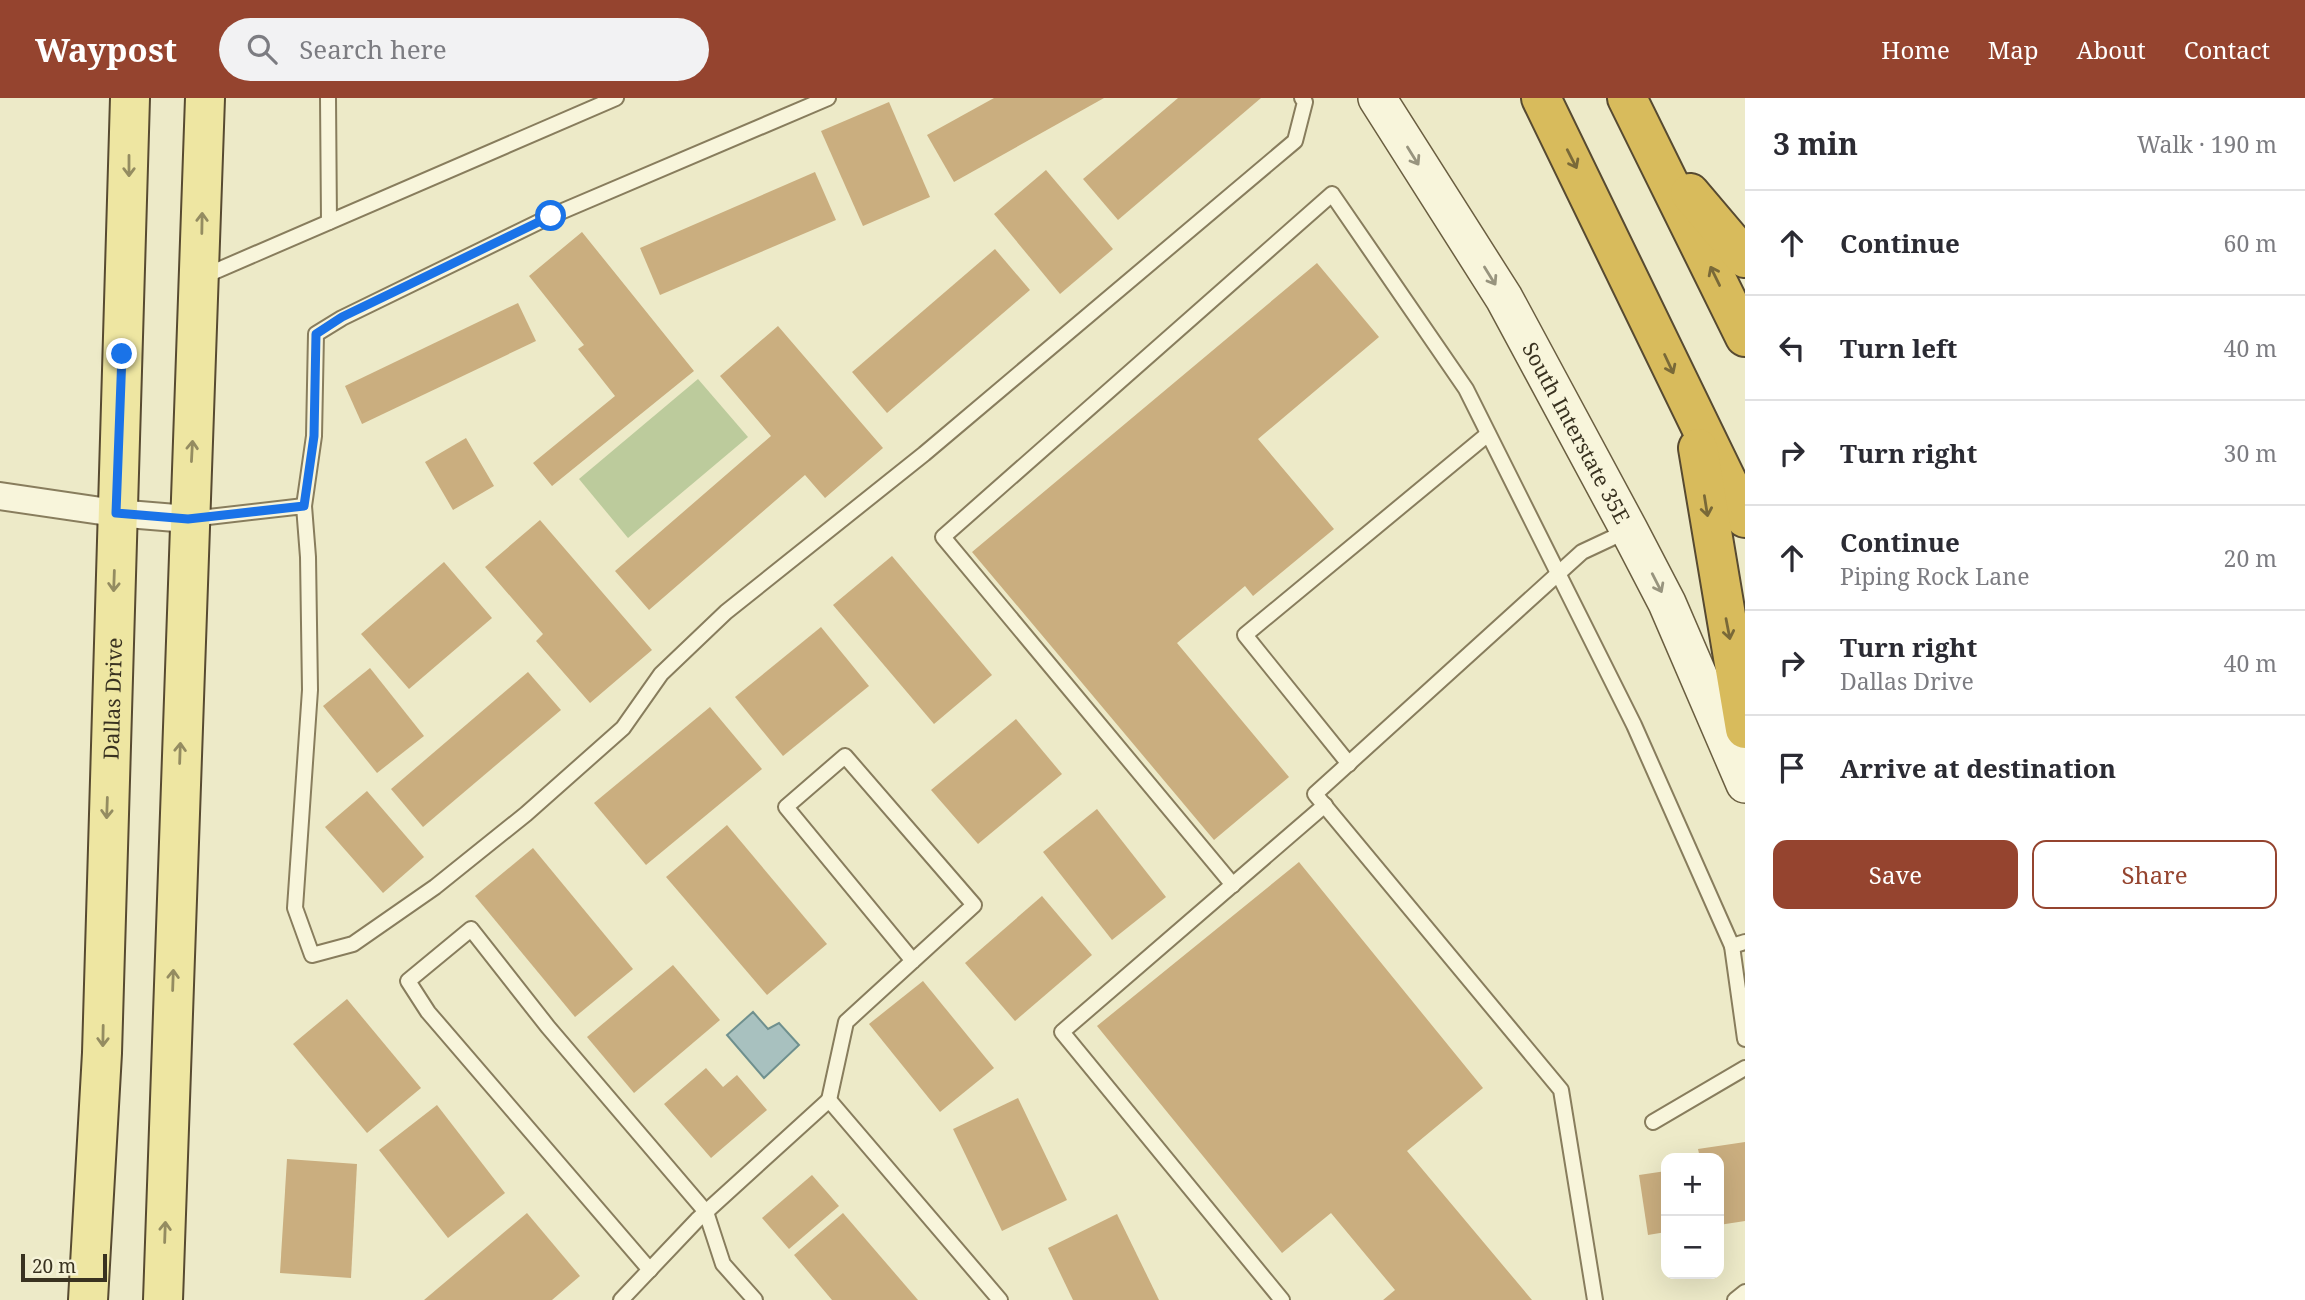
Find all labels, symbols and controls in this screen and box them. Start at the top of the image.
search box [219,18,709,81]
text: Waypost [35,27,177,72]
icon: search [243,30,281,68]
text: Search here [299,31,447,67]
text: Home [1881,33,1950,66]
text: Map [1988,33,2039,66]
text: About [2077,33,2146,66]
text: Contact [2184,33,2270,66]
text: 3 min [1773,123,1858,164]
text: Walk · 190 m [2137,128,2277,160]
one-way arrow [1407,145,1421,165]
one-way arrow [1566,148,1580,169]
one-way arrow [122,154,136,177]
route start [535,200,566,231]
one-way arrow [195,212,208,235]
icon: ahead [1773,224,1811,262]
text: Continue [1840,225,1960,261]
text: 60 m [2224,227,2277,259]
one-way arrow [1483,265,1497,285]
one-way arrow [1707,266,1721,287]
icon: left [1773,329,1811,367]
text: Turn left [1840,330,1957,366]
text: 40 m [2224,332,2277,364]
street label: South Interstate 35E [1516,337,1637,528]
route end [106,338,137,369]
one-way arrow [1663,353,1676,374]
icon: right [1773,434,1811,472]
text: Turn right [1840,435,1977,471]
text: 30 m [2224,437,2277,469]
one-way arrow [185,439,198,462]
one-way arrow [1700,494,1713,517]
text: Continue [1840,524,1960,560]
icon: ahead [1773,539,1811,577]
text: 20 m [2224,542,2277,574]
text: Piping Rock Lane [1840,560,2029,592]
one-way arrow [107,569,120,592]
one-way arrow [1650,572,1664,593]
one-way arrow [1721,617,1735,640]
text: Turn right [1840,629,1977,665]
street label: Dallas Drive [97,637,128,760]
icon: right [1773,644,1811,682]
text: 40 m [2224,647,2277,679]
text: Dallas Drive [1840,665,1974,697]
one-way arrow [174,741,187,764]
icon: arrive [1773,749,1811,787]
text: Arrive at destination [1840,750,2116,786]
one-way arrow [100,797,114,820]
button: Save [1773,840,2018,909]
button: Share [2032,840,2277,909]
one-way arrow [167,969,180,992]
one-way arrow [96,1024,109,1047]
map controls [1661,1153,1724,1279]
button: + [1661,1153,1724,1216]
button: − [1661,1216,1724,1279]
one-way arrow [159,1221,172,1244]
scale bar [21,1251,107,1283]
text: 20 m [32,1253,76,1279]

